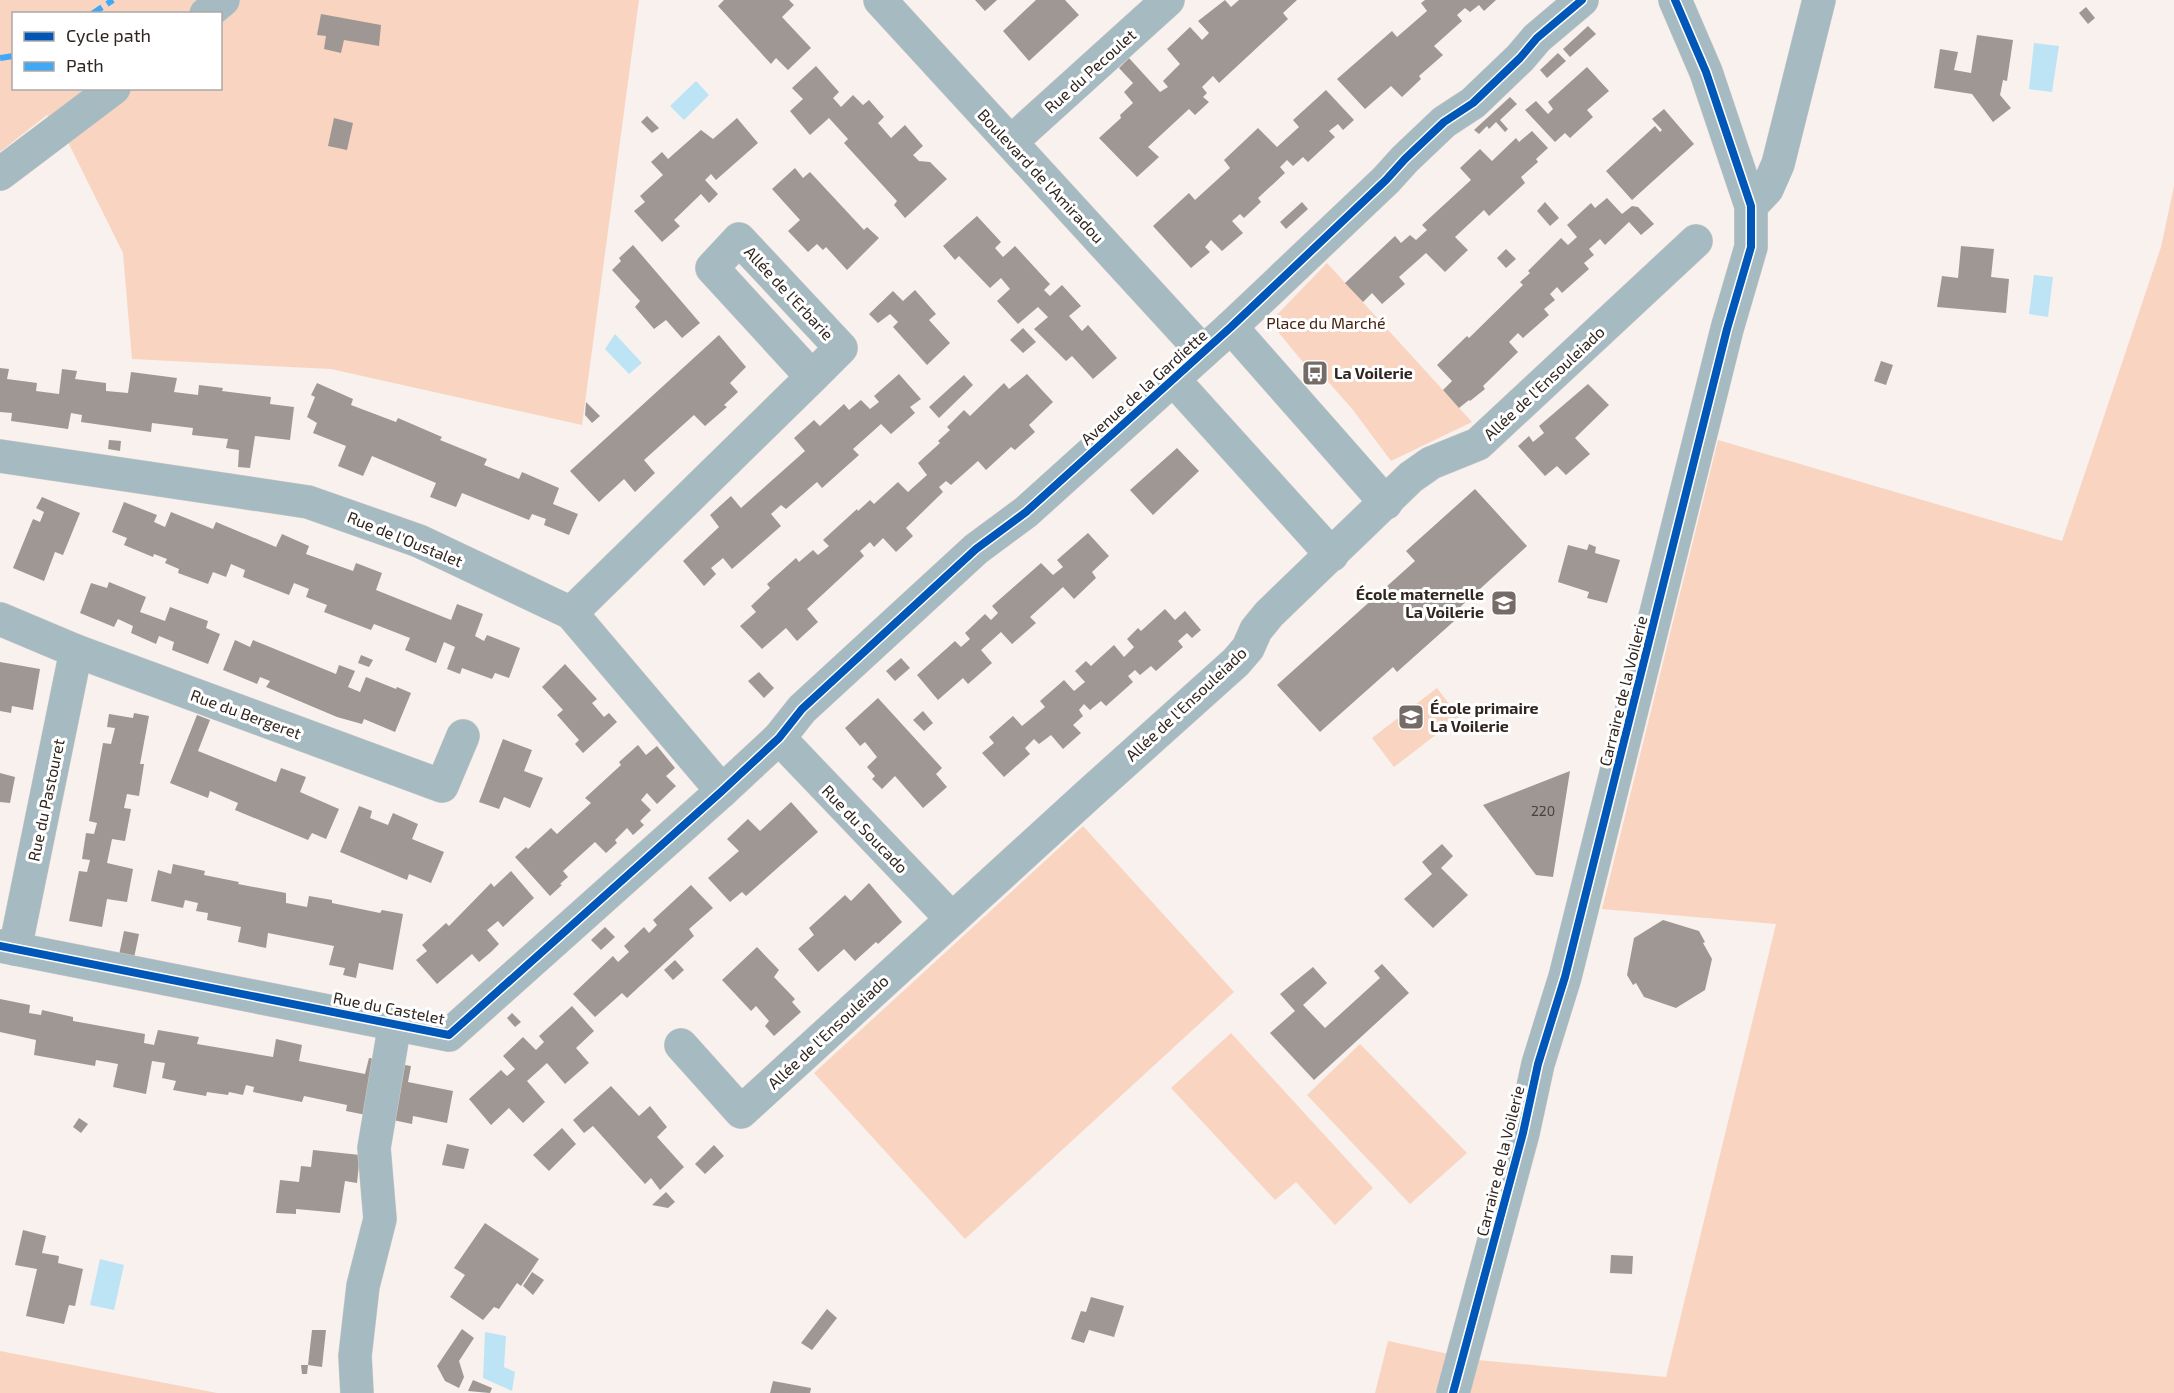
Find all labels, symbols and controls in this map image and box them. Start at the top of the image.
legend [12,12,222,90]
text: Cycle path [66,24,151,46]
street label: Rue du Pecoulet [1040,25,1139,117]
text: Path [66,54,104,76]
street label: Boulevard de l'Amiradou [974,105,1109,247]
street label: Allée de l'Erbarie [741,242,838,344]
park label: Place du Marché [1266,313,1386,332]
street label: Allée de l'Ensouleiado [1479,322,1608,444]
street label: Avenue de la Gardiette [1077,325,1211,448]
bus stop icon: La Voilerie [1300,358,1330,388]
place label: La Voilerie [1334,363,1413,382]
street label: Rue de l'Oustalet [345,507,466,570]
place label: École maternelle La Voilerie [1356,584,1484,621]
school or university icon: École maternelle La Voilerie [1489,588,1519,618]
street label: Carraire de la Voilerie [1595,614,1650,768]
street label: Allée de l'Ensouleiado [1121,643,1250,765]
street label: Rue du Bergeret [188,685,304,742]
place label: École primaire La Voilerie [1430,698,1539,735]
school or university icon: École primaire La Voilerie [1396,702,1426,732]
street label: Rue du Pastouret [23,737,68,863]
street label: Rue du Soucado [819,781,912,877]
house number: 220 [1531,802,1555,819]
street label: Allée de l'Ensouleiado [763,971,892,1093]
street label: Rue du Castelet [332,987,446,1028]
street label: Carraire de la Voilerie [1472,1084,1527,1238]

